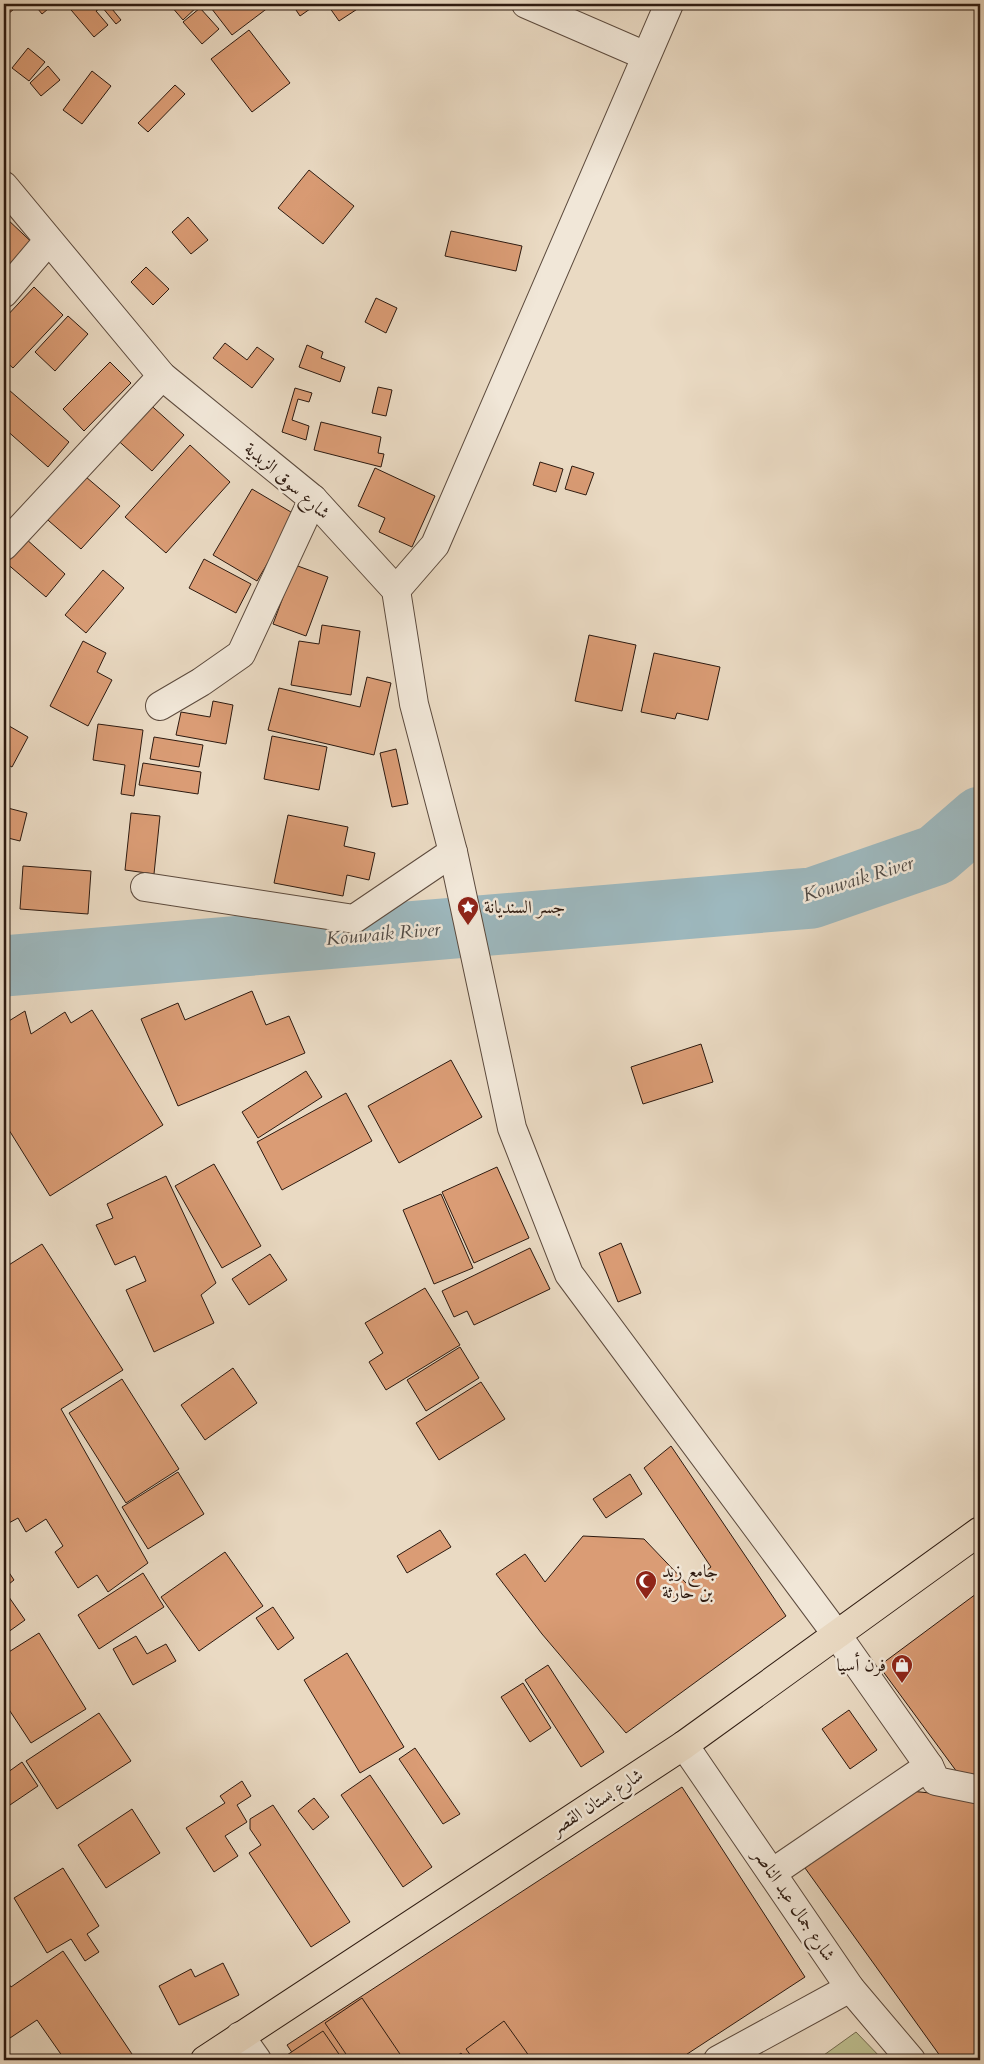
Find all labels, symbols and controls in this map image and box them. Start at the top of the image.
street label: شارع سوق الزبدية [237,437,335,527]
water label: Kouwaik River [799,850,917,908]
place icon: جسر السنديانة [456,895,480,926]
place label: جسر السنديانة [484,895,565,920]
water label: Kouwaik River [325,916,442,952]
place label: جامع زيد بن حارثة [662,1559,718,1605]
mosque icon: جامع زيد بن حارثة [634,1569,658,1600]
place label: فرن أسيا [836,1652,886,1678]
shop icon: فرن أسيا [890,1653,914,1684]
street label: شارع بستان القصر [544,1763,649,1844]
street label: شارع جمال عبد الناصر [744,1842,841,1967]

